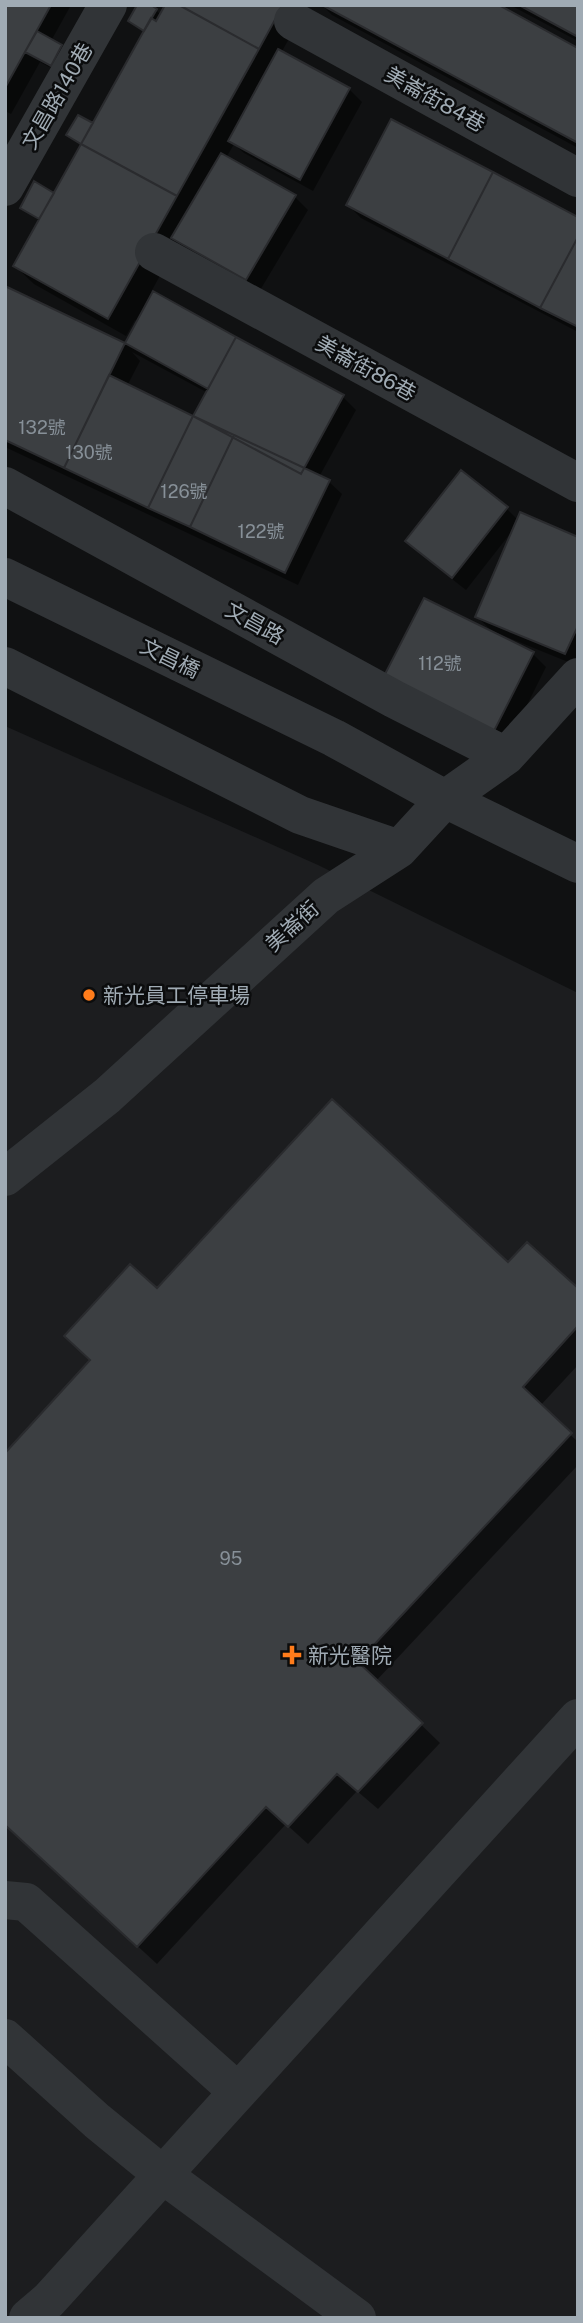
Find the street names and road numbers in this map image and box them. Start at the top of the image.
street label: 文昌路140巷 [17,38,97,154]
street label: 美崙街84巷 [381,61,489,137]
street label: 美崙街86巷 [312,330,420,406]
street label: 文昌路 [221,597,289,649]
street label: 文昌橋 [136,633,204,683]
street label: 美崙街 [260,896,324,956]

